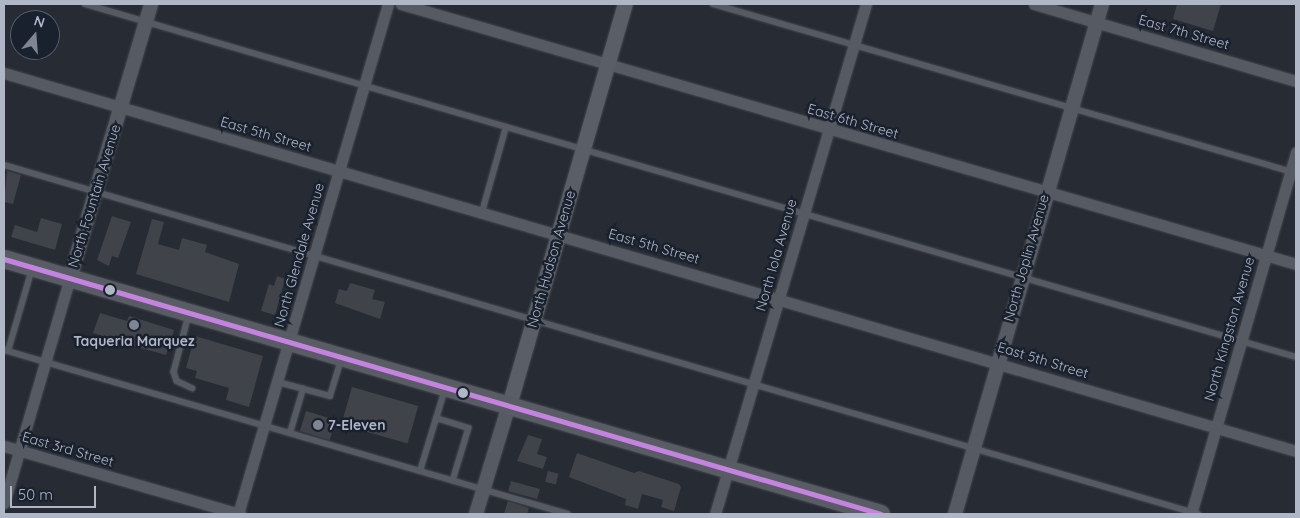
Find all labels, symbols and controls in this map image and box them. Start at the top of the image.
north arrow [10,10,60,60]
street label: East 7th Street [1137,11,1231,53]
text: N [32,12,47,32]
street label: East 6th Street [806,100,900,142]
street label: East 5th Street [219,113,313,155]
street label: North Fountain Avenue [64,122,124,270]
street label: North Glendale Avenue [270,181,328,329]
street label: North Hudson Avenue [523,188,579,330]
street label: North Joplin Avenue [1000,192,1052,324]
street label: North Iola Avenue [752,197,800,313]
street label: East 5th Street [607,225,701,267]
street label: North Kingston Avenue [1200,255,1258,403]
unlabelled marker [105,285,115,295]
marker: Taqueria Marquez [128,319,140,331]
place label: Taqueria Marquez [73,333,195,349]
street label: East 5th Street [996,338,1090,382]
unlabelled marker [458,388,468,398]
place label: 7-Eleven [328,417,385,433]
marker: 7-Eleven [312,419,324,431]
street label: East 3rd Street [20,428,116,470]
scale bar [12,476,99,508]
text: 50 m [18,485,53,504]

